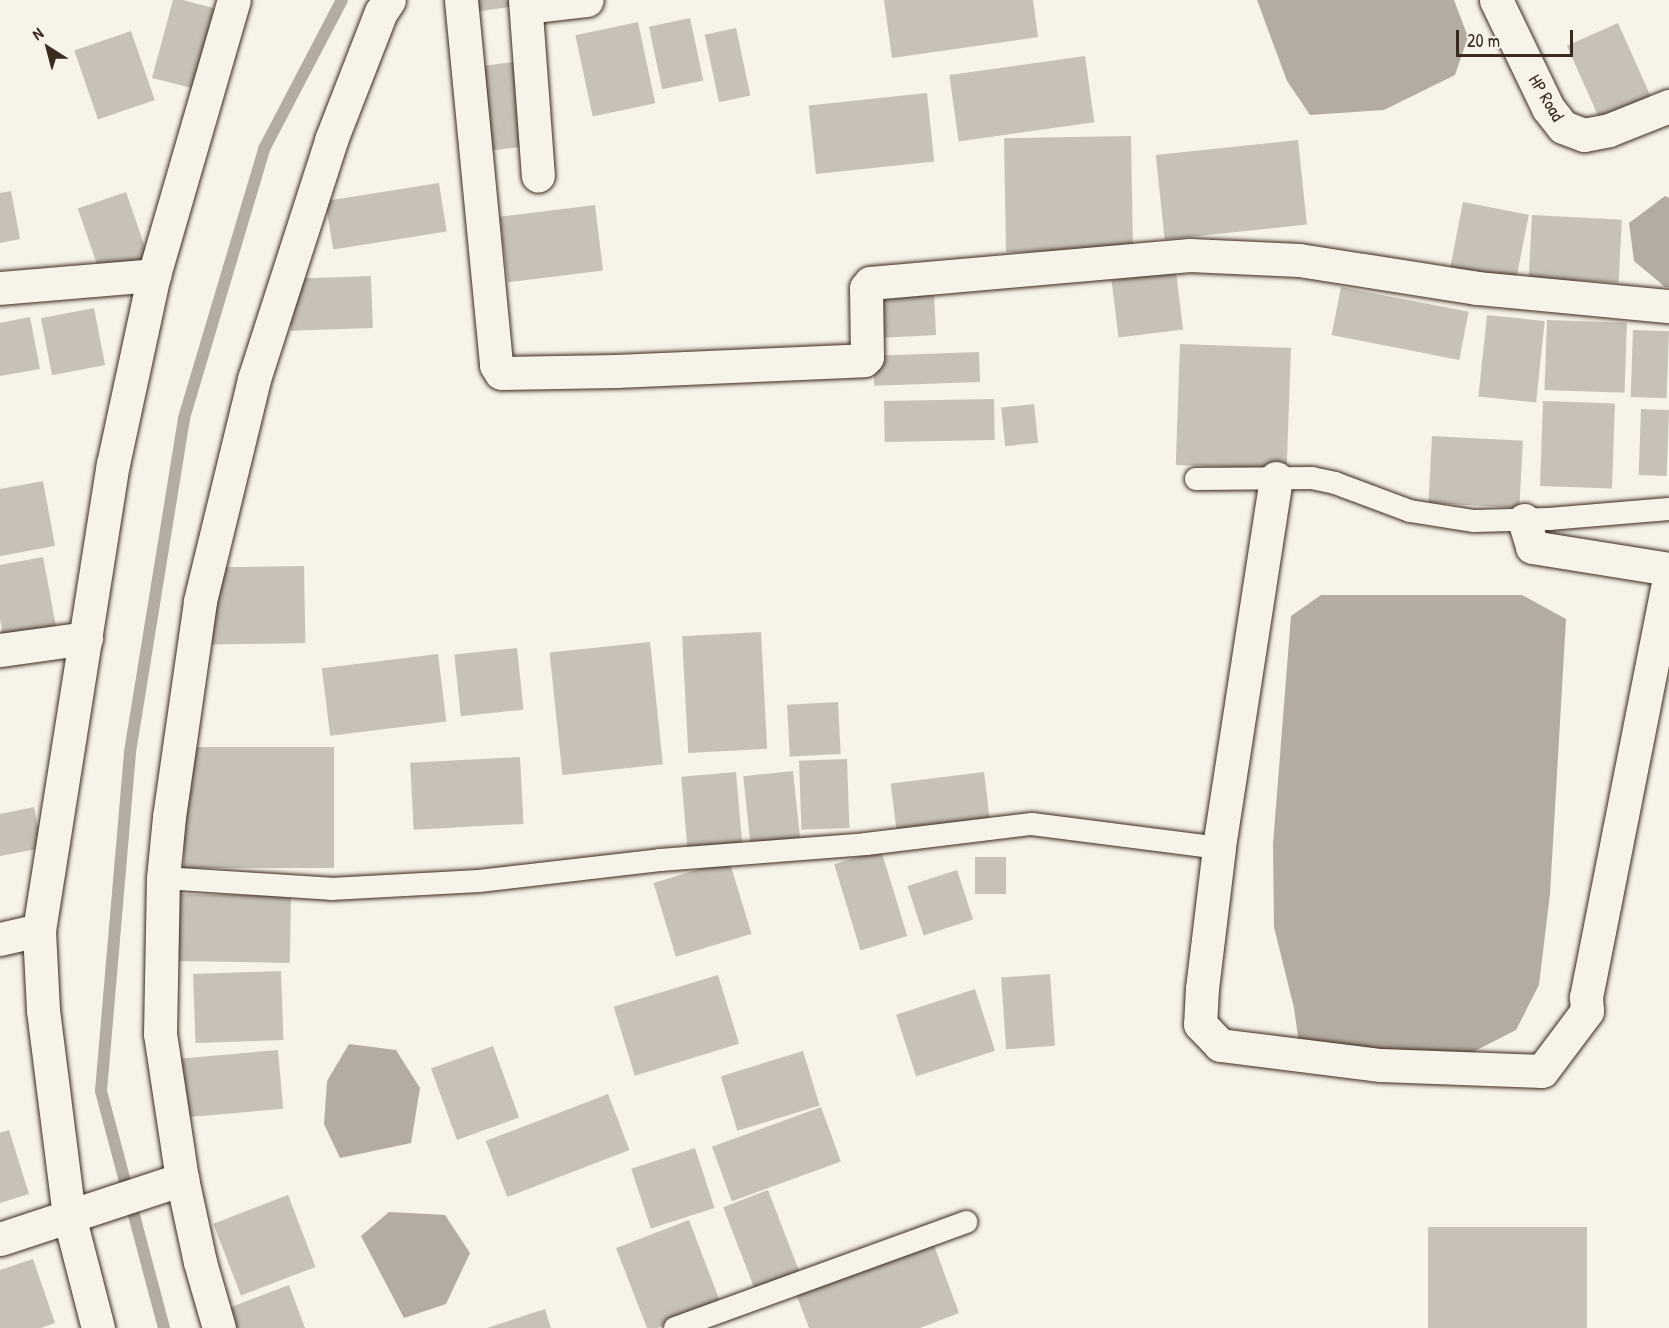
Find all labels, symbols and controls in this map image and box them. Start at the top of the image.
north arrow [18,18,78,78]
scale bar [1459,18,1576,56]
text: N [28,22,47,45]
text: 20 m [1467,28,1500,53]
street label: HP Road [1524,71,1568,125]

